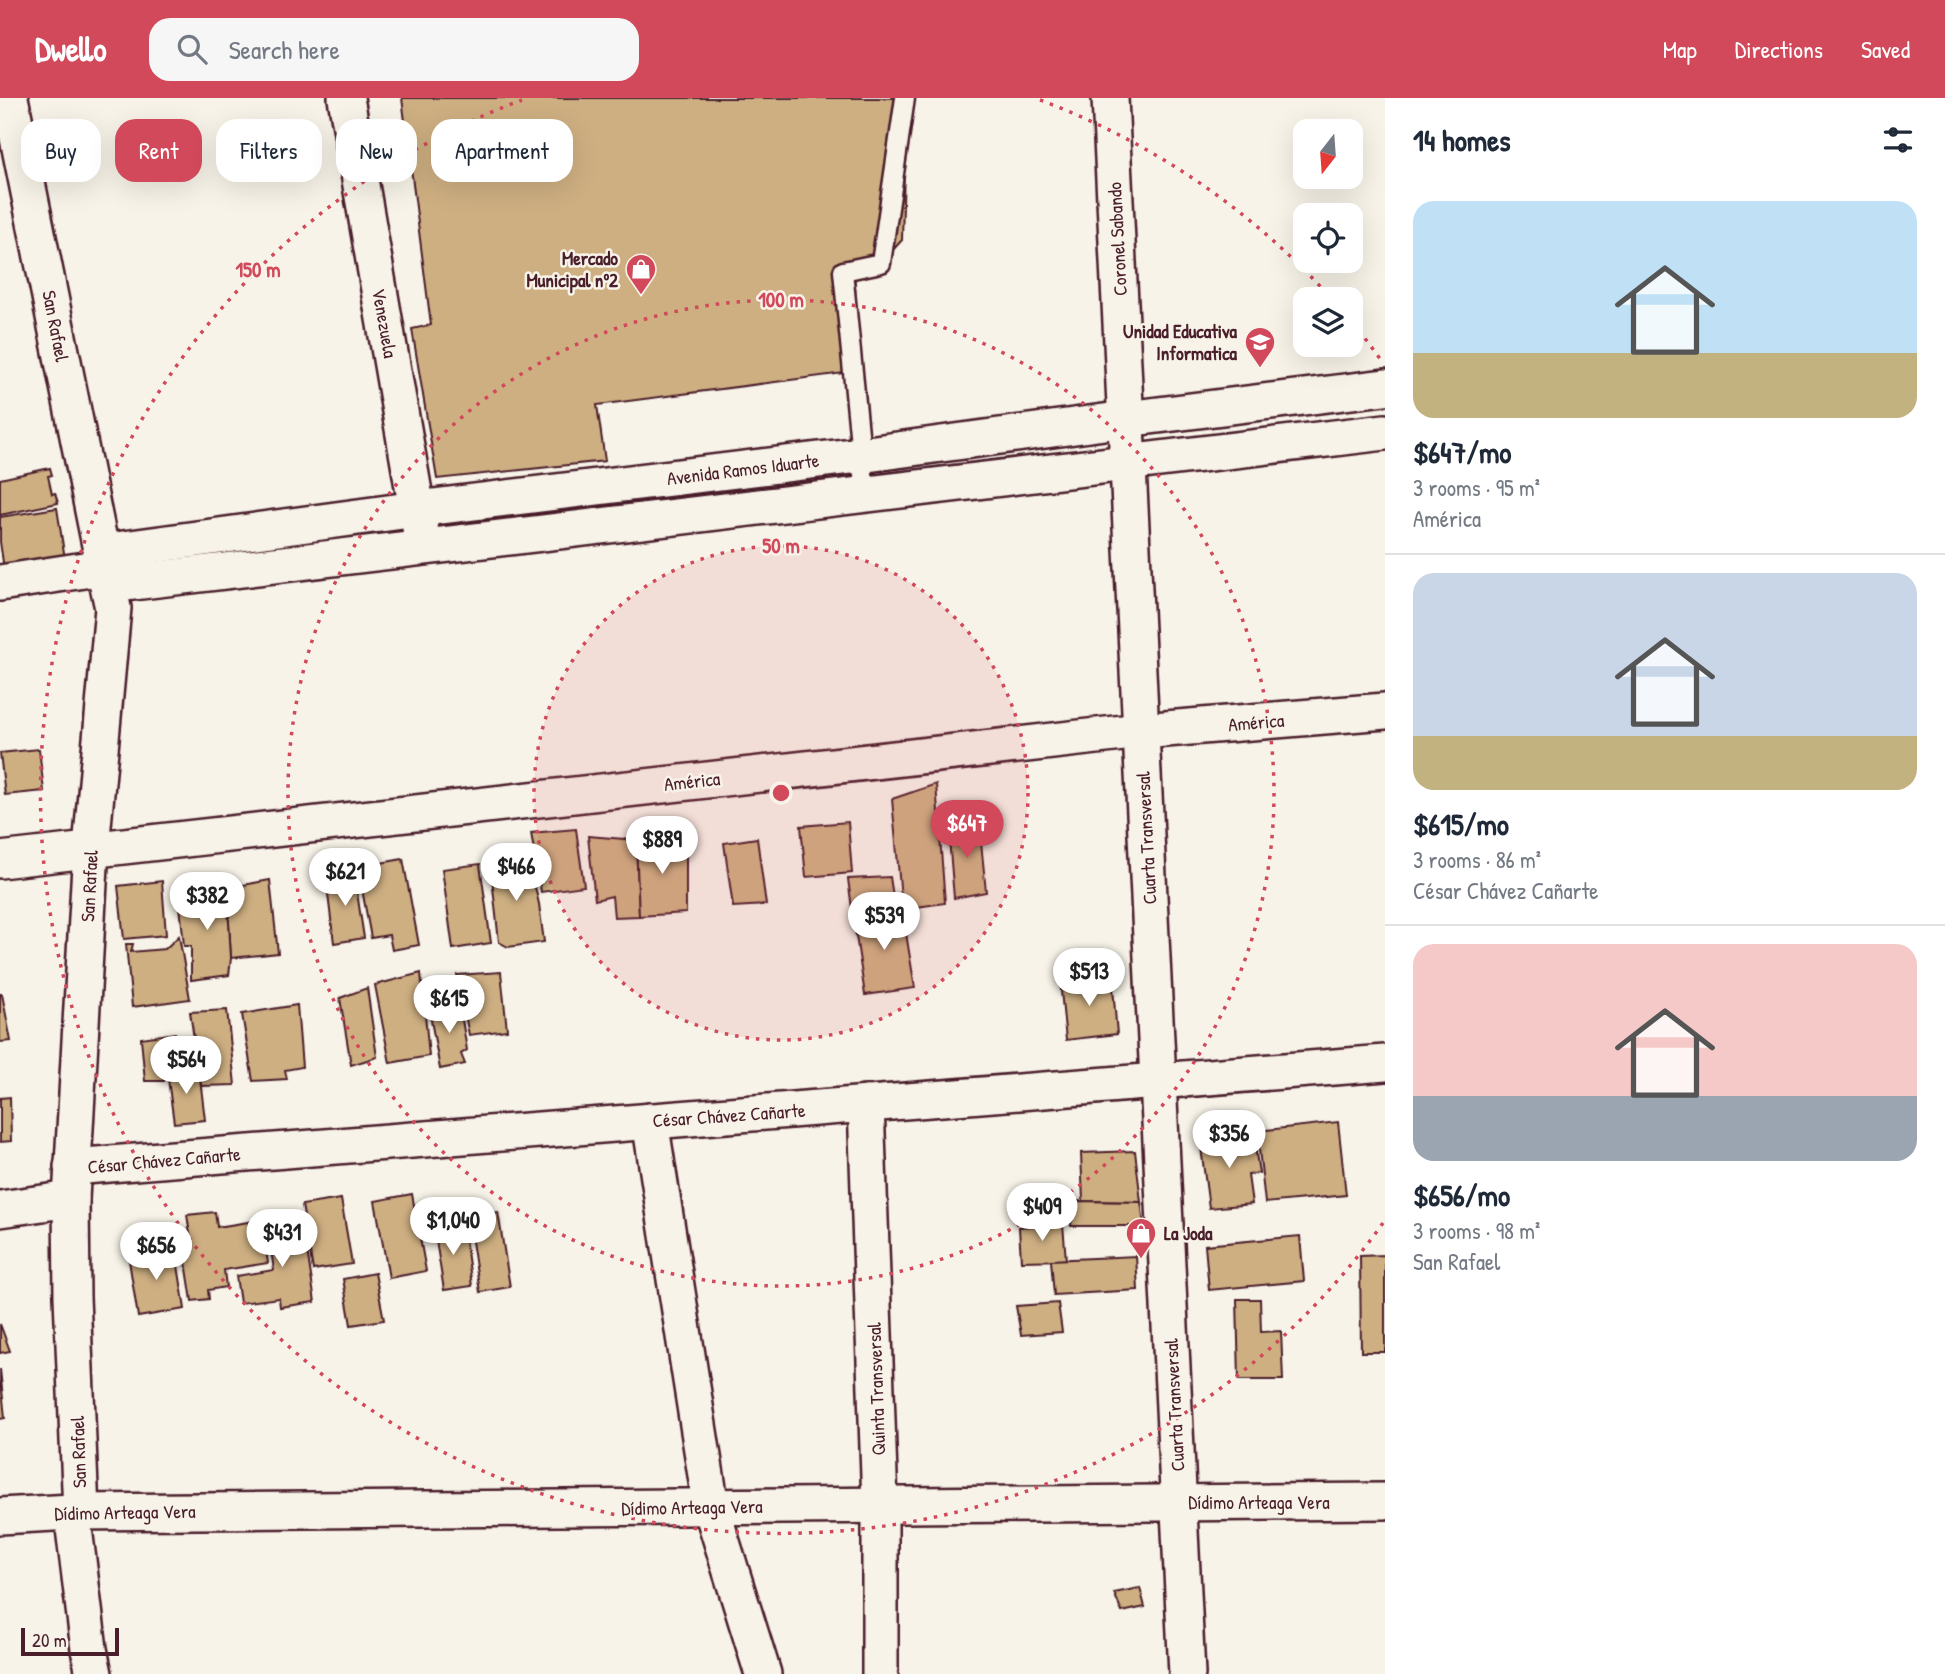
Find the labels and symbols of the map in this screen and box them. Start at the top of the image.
north arrow [1293,119,1363,189]
street label: Coronel Sabando [1101,181,1133,296]
place label: Mercado Municipal nº2 [526,245,618,294]
shop icon: Mercado Municipal nº2 [624,252,658,296]
text: 150 m [235,255,281,284]
text: 100 m [758,285,804,314]
street label: Venezuela [366,286,404,360]
street label: San Rafael [36,288,76,365]
place label: Unidad Educativa Informatica [1123,318,1238,366]
school or university icon: Unidad Educativa Informatica [1243,325,1277,369]
street label: Avenida Ramos Iduarte [665,447,821,491]
text: 50 m [762,531,800,560]
street label: América [1227,707,1286,737]
street label: América [663,765,722,797]
street label: Cuarta Transversal [1129,770,1162,905]
centre of rings [769,781,793,805]
pin: $647 [926,800,1008,860]
pin: $889 [621,816,703,876]
pin: $466 [475,844,557,903]
street label: San Rafael [74,848,104,923]
pin: $621 [304,848,386,908]
pin: $382 [166,872,248,932]
pin: $539 [843,892,925,952]
pin: $513 [1048,948,1130,1008]
pin: $615 [408,976,490,1035]
pin: $564 [145,1037,227,1096]
street label: César Chávez Cañarte [652,1097,807,1133]
pin: $356 [1188,1110,1270,1170]
street label: César Chávez Cañarte [87,1140,242,1180]
pin: $409 [1001,1184,1083,1243]
pin: $1,040 [396,1198,510,1257]
pin: $431 [241,1210,323,1269]
shop icon: La Joda [1124,1216,1158,1260]
place label: La Joda [1164,1220,1213,1246]
pin: $656 [115,1222,197,1282]
street label: Quinta Transversal [861,1321,891,1456]
street label: Cuarta Transversal [1157,1337,1190,1472]
street label: San Rafael [64,1415,92,1488]
street label: Dídimo Arteaga Vera [1188,1489,1330,1515]
street label: Dídimo Arteaga Vera [621,1493,763,1521]
street label: Dídimo Arteaga Vera [54,1498,196,1526]
scale bar [21,1625,119,1657]

